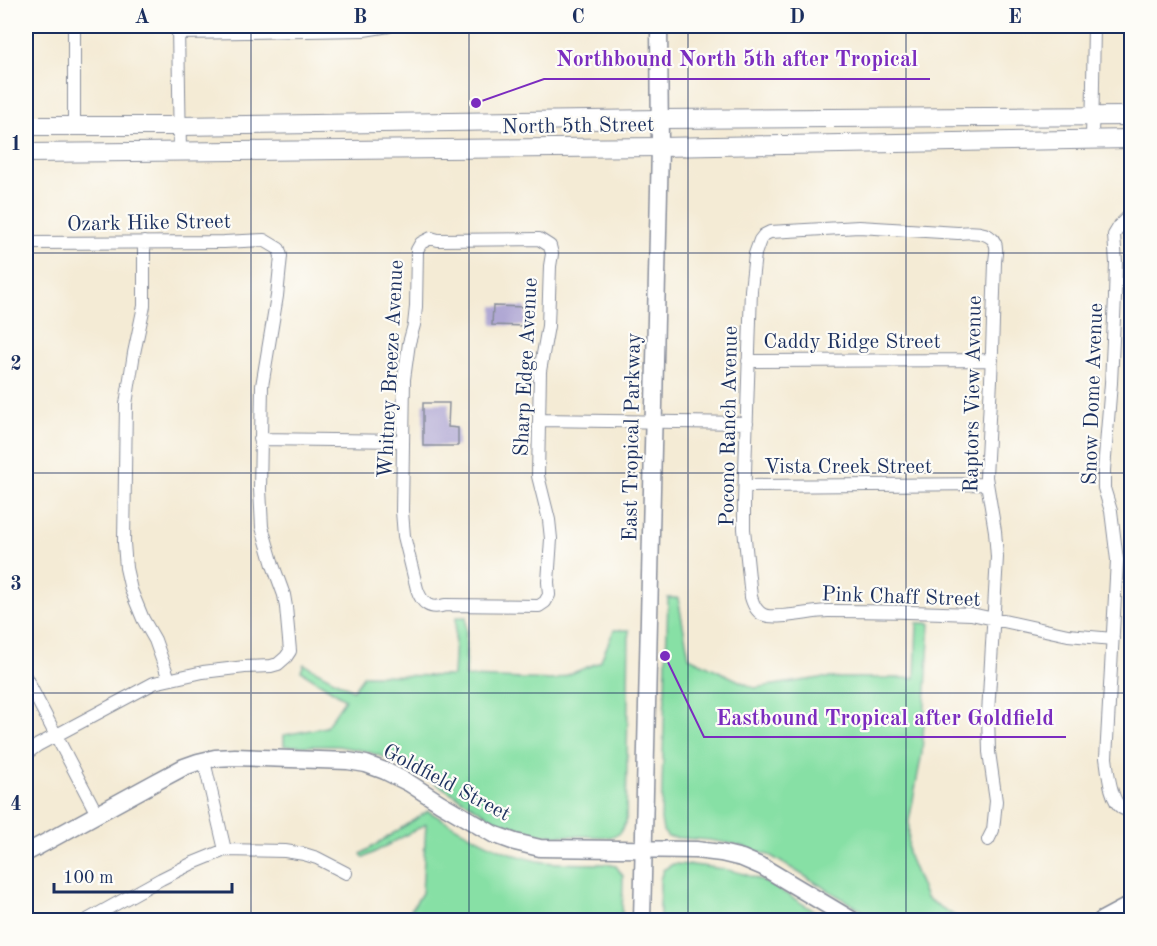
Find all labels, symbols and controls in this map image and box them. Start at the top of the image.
text: A [134,8,150,28]
text: B [353,8,367,28]
text: C [571,8,585,28]
text: D [789,8,805,28]
text: E [1008,8,1022,28]
callout: Northbound North 5th after Tropical [544,39,930,79]
text: Northbound North 5th after Tropical [556,49,918,71]
street label: North 5th Street [502,115,654,138]
text: 1 [10,135,22,155]
street label: Ozark Hike Street [67,212,231,235]
street label: Whitney Breeze Avenue [375,259,408,479]
street label: Sharp Edge Avenue [511,277,542,457]
street label: Raptors View Avenue [961,295,986,493]
street label: Snow Dome Avenue [1080,303,1107,486]
street label: Pocono Ranch Avenue [717,325,742,527]
street label: East Tropical Parkway [620,332,645,542]
street label: Caddy Ridge Street [763,332,941,353]
text: 2 [10,355,22,375]
street label: Vista Creek Street [764,457,932,478]
text: 3 [10,575,22,595]
street label: Pink Chaff Street [821,584,981,611]
callout: Eastbound Tropical after Goldfield [704,697,1066,737]
text: Eastbound Tropical after Goldfield [716,708,1054,730]
street label: Goldfield Street [379,741,514,826]
text: 4 [10,795,22,815]
scale bar [54,856,232,894]
text: 100 m [63,869,114,887]

